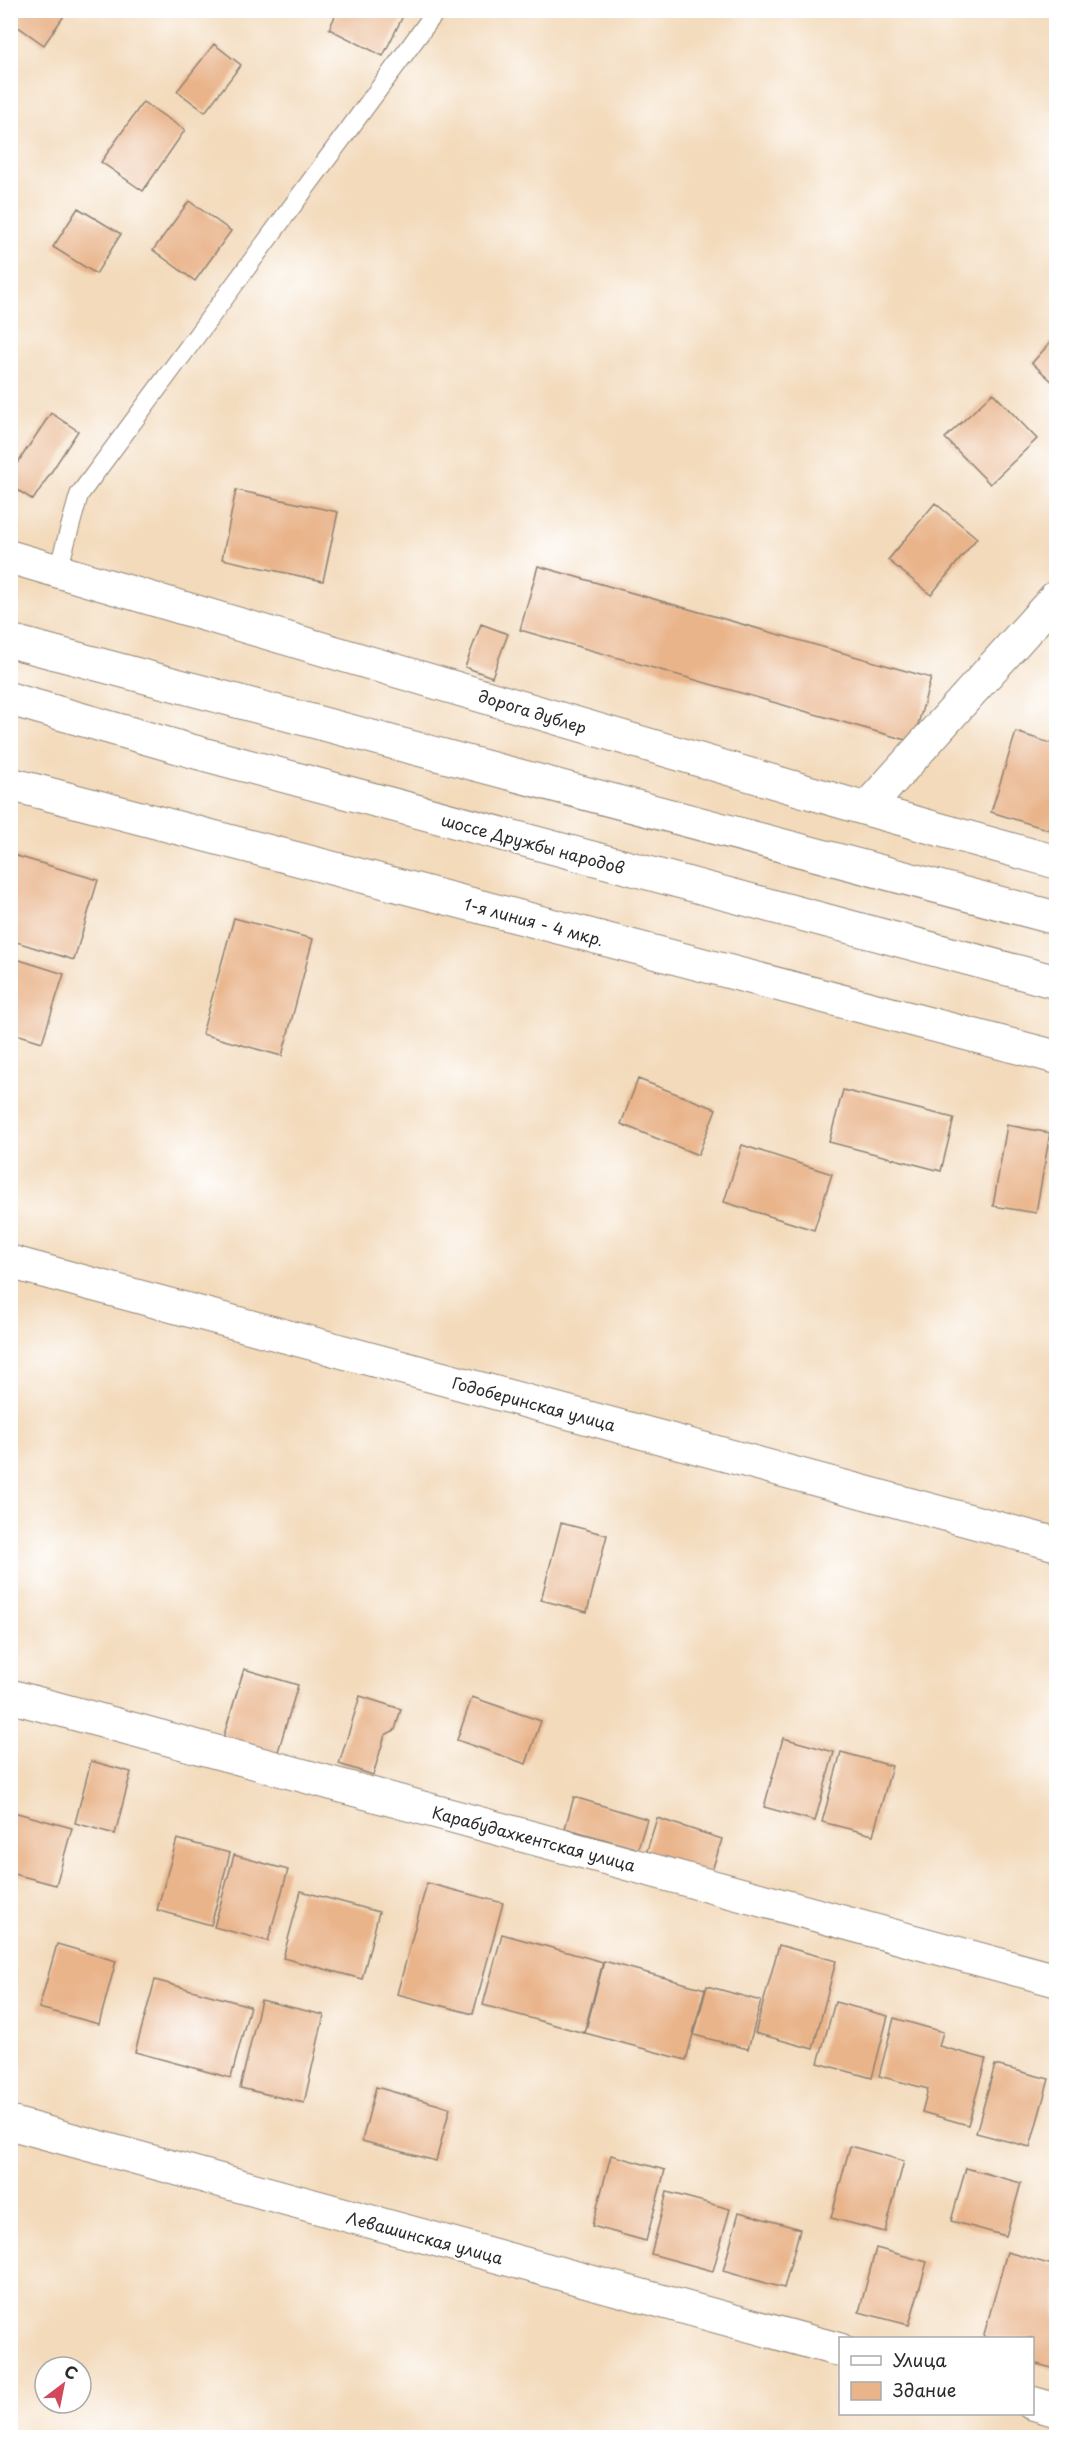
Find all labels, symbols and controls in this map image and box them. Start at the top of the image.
street label: дорога дублер [476,683,590,739]
street label: шоссе Дружбы народов [439,807,627,879]
street label: 1-я линия - 4 мкр. [461,891,607,951]
street label: Годоберинская улица [450,1370,618,1436]
street label: Карабудахкентская улица [430,1799,638,1877]
street label: Левашинская улица [344,2205,506,2269]
legend [839,2337,1034,2415]
text: Улица [893,2346,947,2373]
north arrow [33,2355,93,2415]
text: С [60,2358,83,2385]
text: Здание [893,2376,956,2403]

